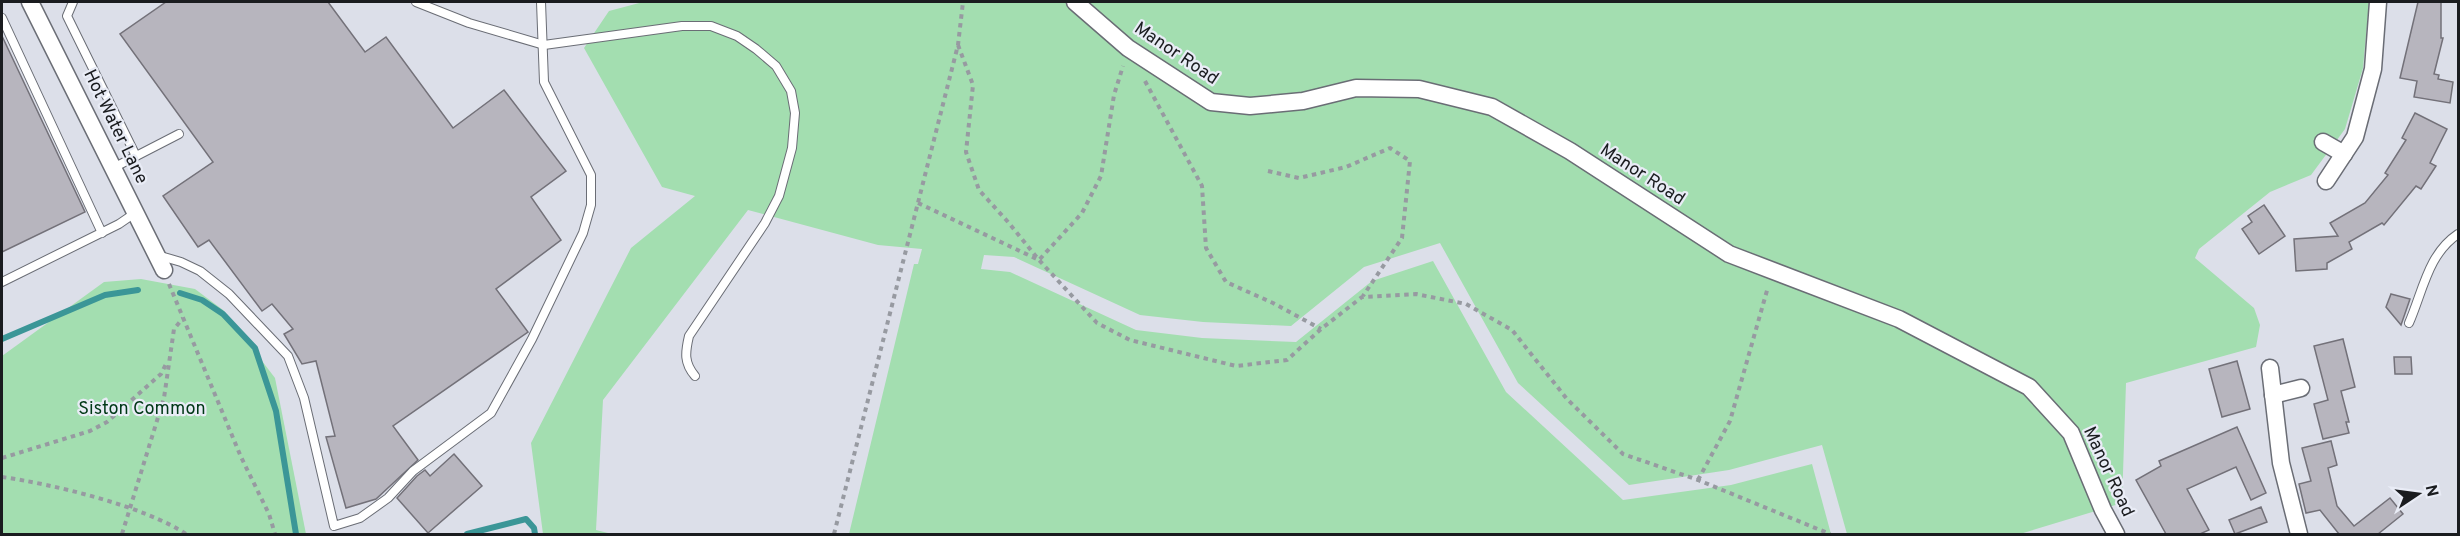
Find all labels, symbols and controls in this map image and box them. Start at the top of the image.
street label: Manor Road [1129,17,1223,91]
street label: Hot Water Lane [77,66,153,188]
street label: Manor Road [1595,139,1689,211]
park label: Siston Common [78,398,206,421]
street label: Manor Road [2077,423,2139,521]
north arrow [2388,464,2448,524]
text: N [2420,483,2442,499]

